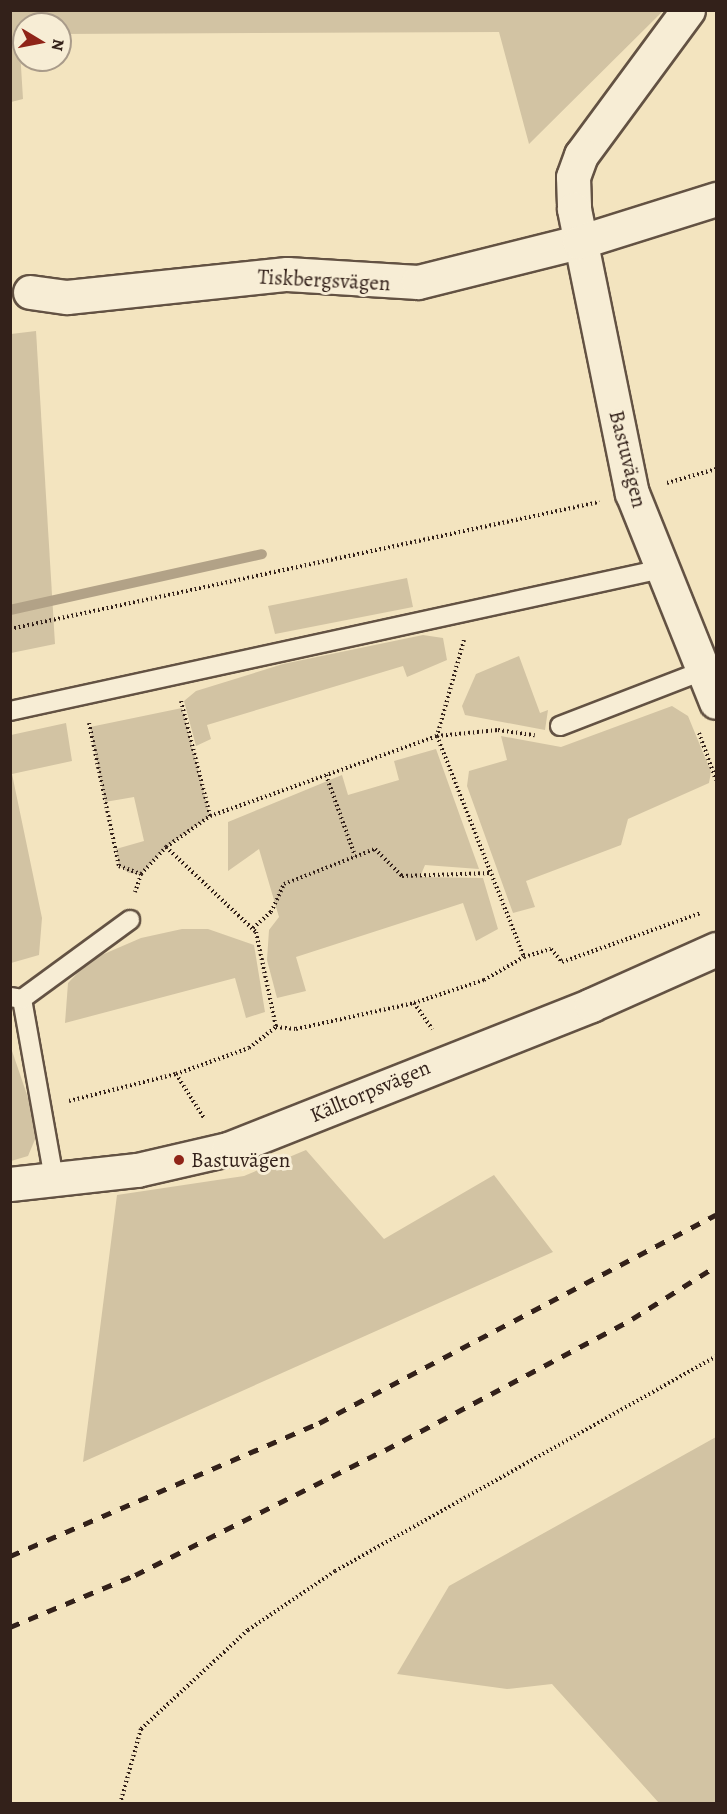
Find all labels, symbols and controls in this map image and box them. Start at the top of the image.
north arrow [12,12,72,72]
text: N [46,37,70,52]
street label: Tiskbergsvägen [257,264,391,296]
street label: Bastuvägen [604,408,652,510]
street label: Källtorpsvägen [306,1054,434,1128]
place label: Bastuvägen [191,1147,290,1173]
marker: Bastuvägen [172,1153,186,1167]

